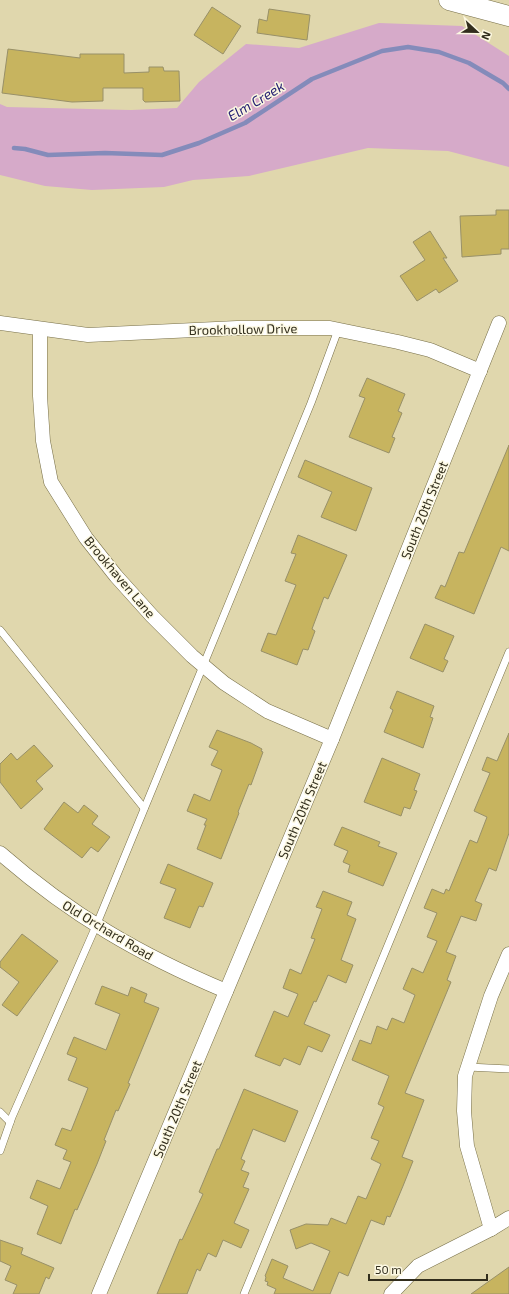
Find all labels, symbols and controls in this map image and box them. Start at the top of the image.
north arrow [457,12,497,52]
text: N [479,30,494,42]
water label: Elm Creek [224,77,287,124]
street label: Brookhollow Drive [189,320,297,338]
street label: South 20th Street [397,459,451,561]
street label: Brookhaven Lane [81,533,159,621]
street label: South 20th Street [274,759,330,861]
street label: Old Orchard Road [60,897,156,963]
street label: South 20th Street [149,1058,205,1160]
scale bar [369,1256,487,1282]
text: 50 m [375,1262,402,1276]

